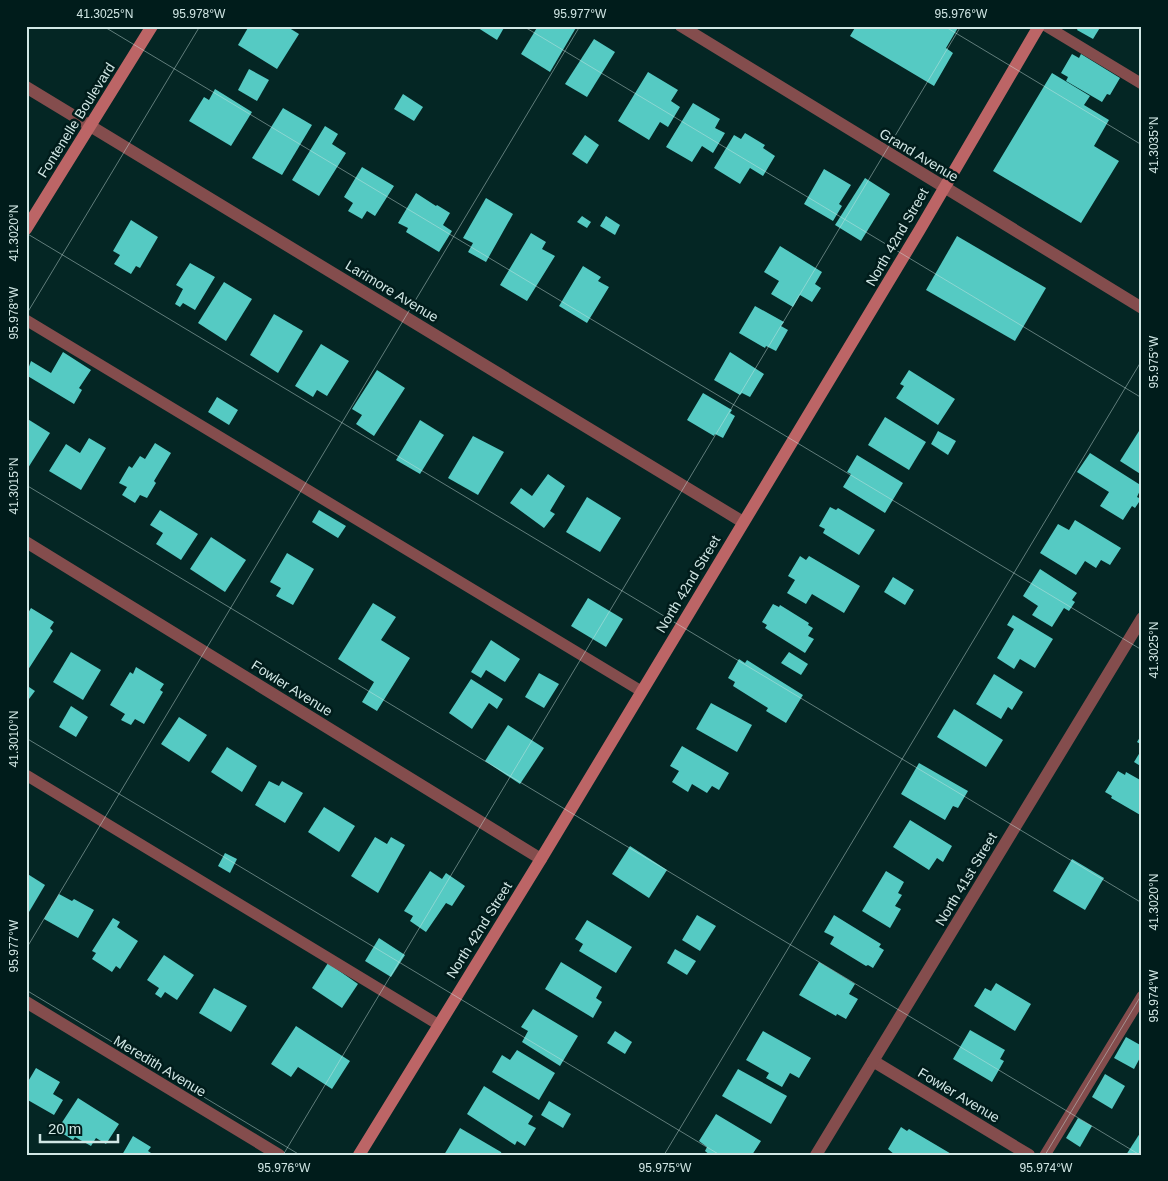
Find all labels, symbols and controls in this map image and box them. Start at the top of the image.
text: 41.3025°N [77,7,133,21]
text: 95.978°W [173,7,226,21]
text: 95.977°W [554,7,607,21]
text: 95.976°W [935,7,988,21]
street label: Fontenelle Boulevard [34,60,118,180]
text: 41.3035°N [1147,117,1161,173]
street label: Grand Avenue [877,125,962,185]
street label: North 42nd Street [862,185,932,289]
text: 41.3020°N [7,205,21,261]
street label: Larimore Avenue [343,257,442,325]
text: 95.978°W [7,286,21,339]
text: 95.975°W [1147,335,1161,388]
text: 41.3015°N [7,458,21,514]
street label: North 42nd Street [653,532,723,635]
text: 41.3025°N [1147,622,1161,678]
street label: Fowler Avenue [249,657,336,719]
text: 41.3010°N [7,711,21,767]
street label: North 41st Street [932,829,1000,928]
text: 41.3020°N [1147,874,1161,930]
street label: North 42nd Street [443,879,515,981]
text: 95.977°W [7,919,21,972]
text: 95.974°W [1147,969,1161,1022]
street label: Meredith Avenue [111,1032,209,1100]
street label: Fowler Avenue [915,1064,1003,1126]
scale bar [40,1111,118,1143]
text: 20 m [48,1120,81,1137]
text: 95.976°W [258,1161,311,1175]
text: 95.975°W [639,1161,692,1175]
text: 95.974°W [1020,1161,1073,1175]

